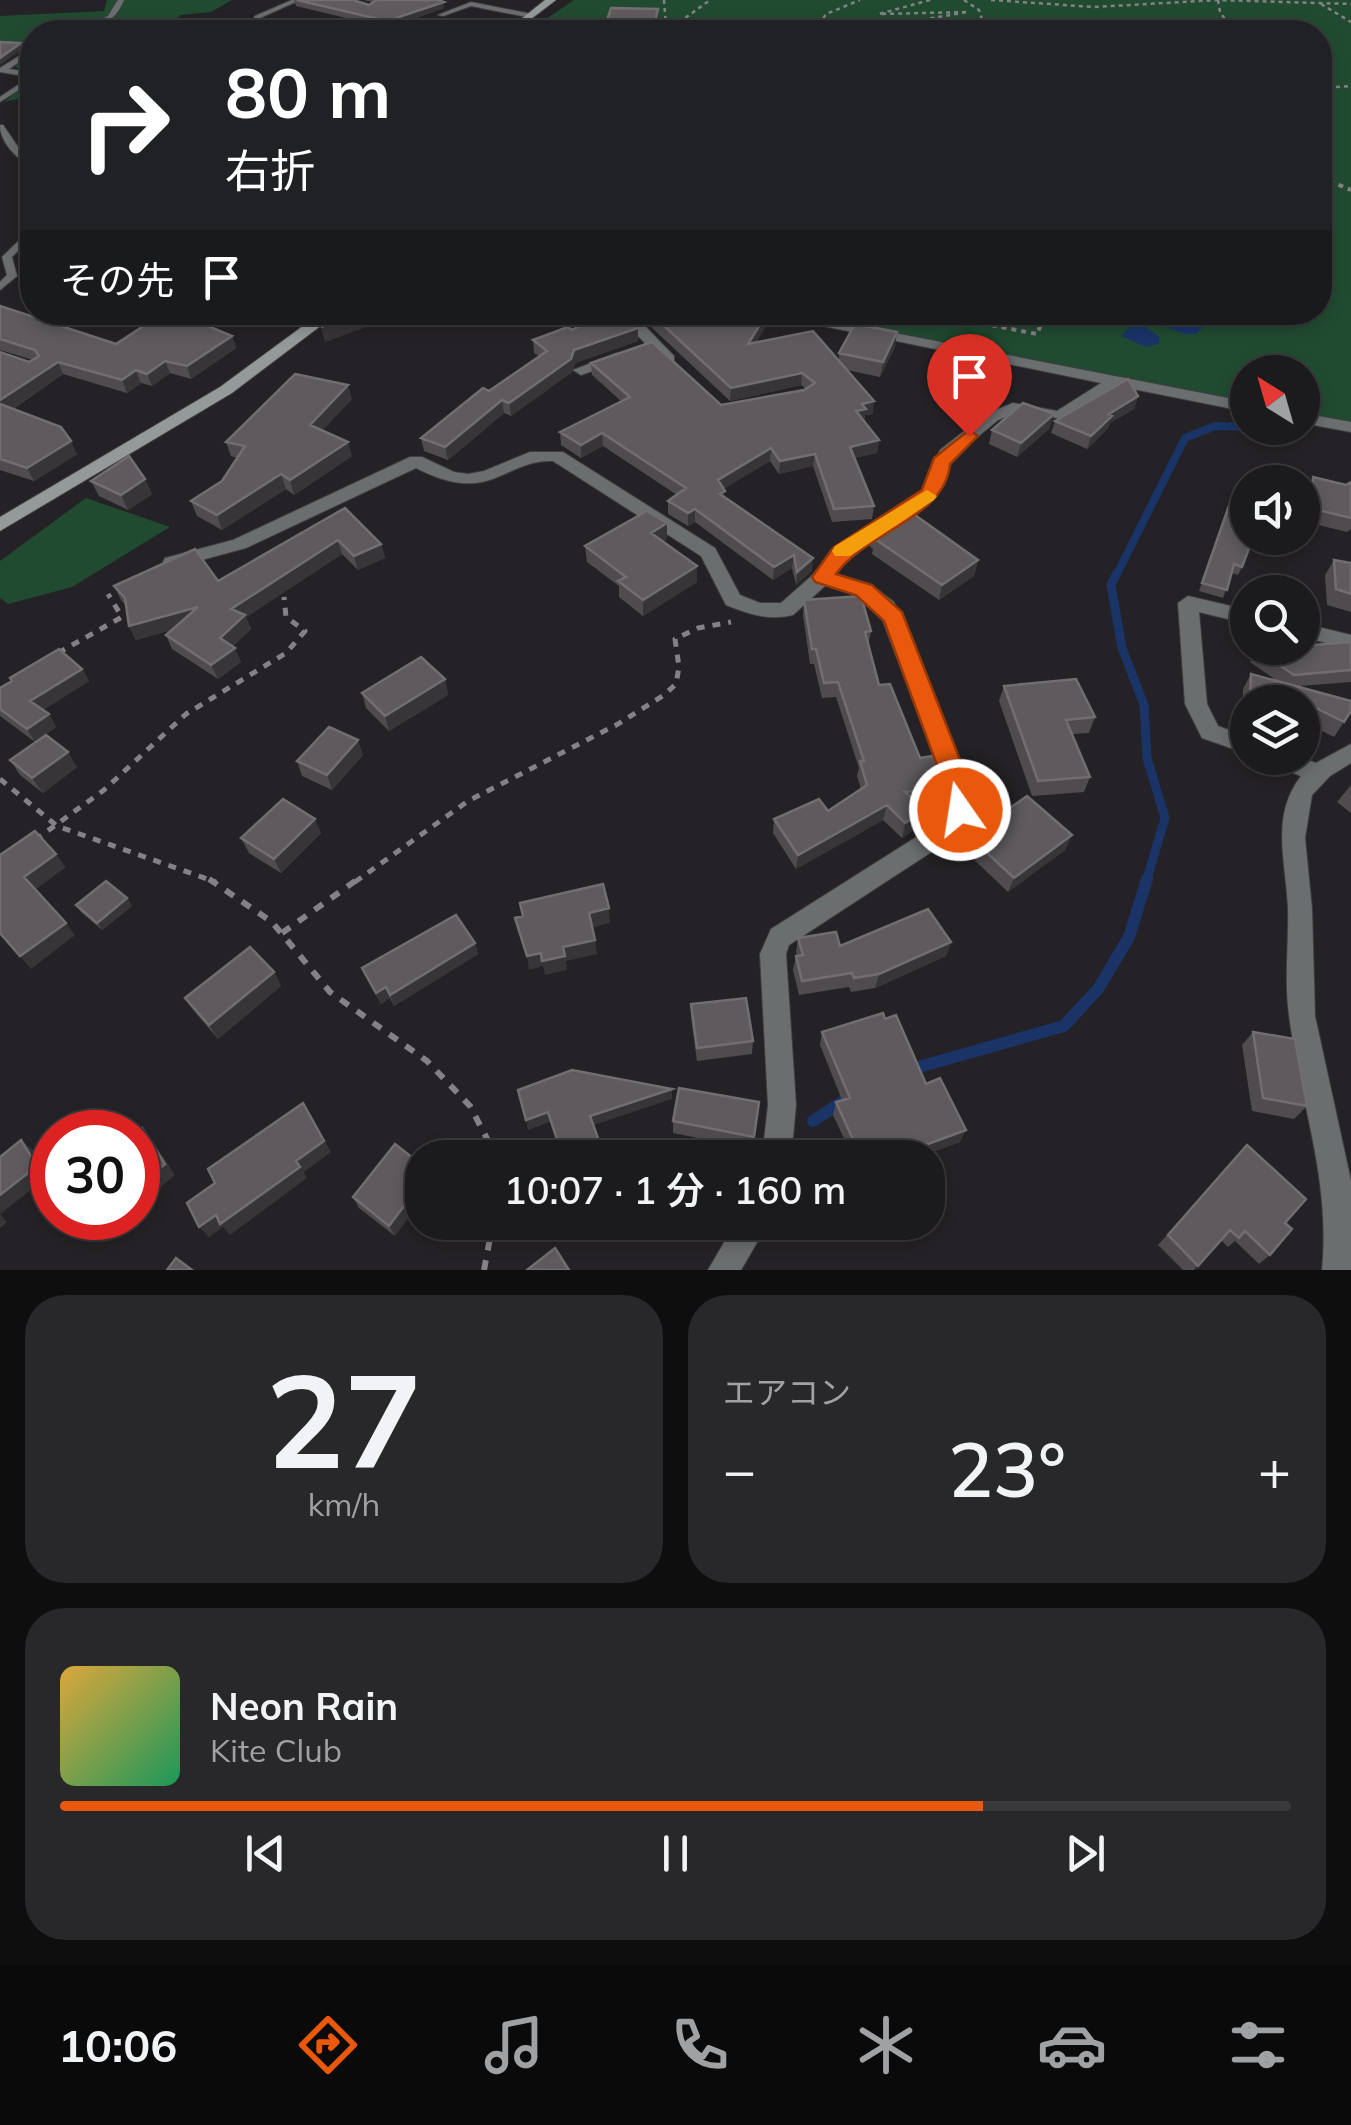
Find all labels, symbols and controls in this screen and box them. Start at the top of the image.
text: 80 m [225,48,391,136]
icon: right [60,60,190,190]
text: 右折 [225,142,315,198]
icon: arrive [194,250,249,305]
text: その先 [60,256,174,304]
pin [927,334,1012,437]
icon: arrive [942,349,997,404]
north arrow [1230,355,1320,445]
map controls [1230,355,1320,775]
button: sound [1230,465,1320,555]
button: search [1230,575,1320,665]
button: layers [1230,685,1320,775]
position arrow [908,758,1012,862]
speed limit sign: 30 [30,1110,160,1240]
text: 10:07 · 1 分 · 160 m [504,1166,846,1214]
text: 27 [266,1337,422,1501]
text: エアコン [723,1372,851,1412]
text: 23° [948,1422,1066,1516]
text: − [723,1435,756,1504]
text: + [1258,1435,1291,1504]
text: km/h [308,1484,380,1524]
text: Neon Rain [210,1682,398,1730]
text: Kite Club [210,1730,342,1770]
icon: previous [238,1826,293,1881]
icon: pause [648,1826,703,1881]
icon: next [1058,1826,1113,1881]
icon: directions [293,2010,363,2080]
icon: music [479,2010,549,2080]
icon: phone [665,2010,735,2080]
icon: climate [851,2010,921,2080]
icon: car [1037,2010,1107,2080]
icon: filters [1223,2010,1293,2080]
text: 10:06 [58,2017,177,2073]

